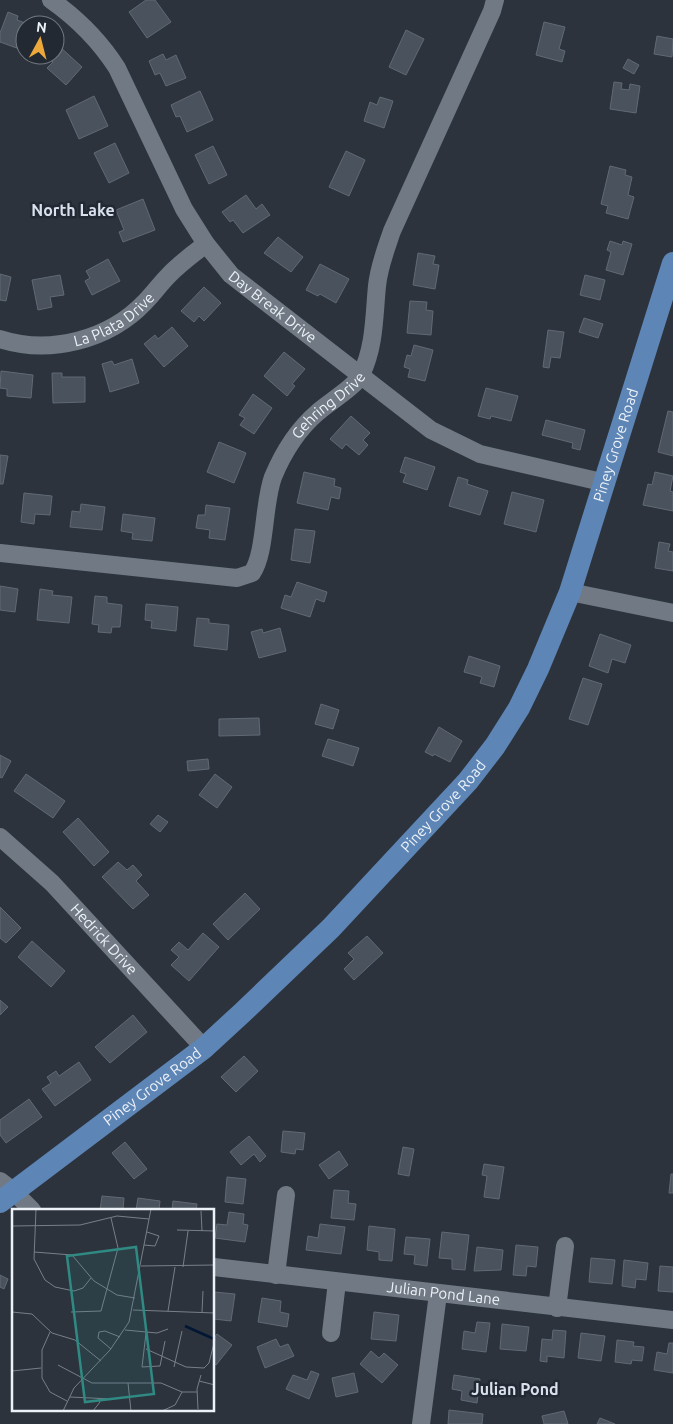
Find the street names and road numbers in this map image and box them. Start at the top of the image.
street label: Day Break Drive [225,267,320,346]
street label: La Plata Drive [72,289,157,349]
street label: Gehring Drive [288,369,369,442]
street label: Piney Grove Road [590,386,641,504]
street label: Piney Grove Road [397,757,489,855]
street label: Hedrick Drive [67,900,141,978]
street label: Piney Grove Road [100,1044,204,1129]
street label: Julian Pond Lane [386,1278,501,1308]

